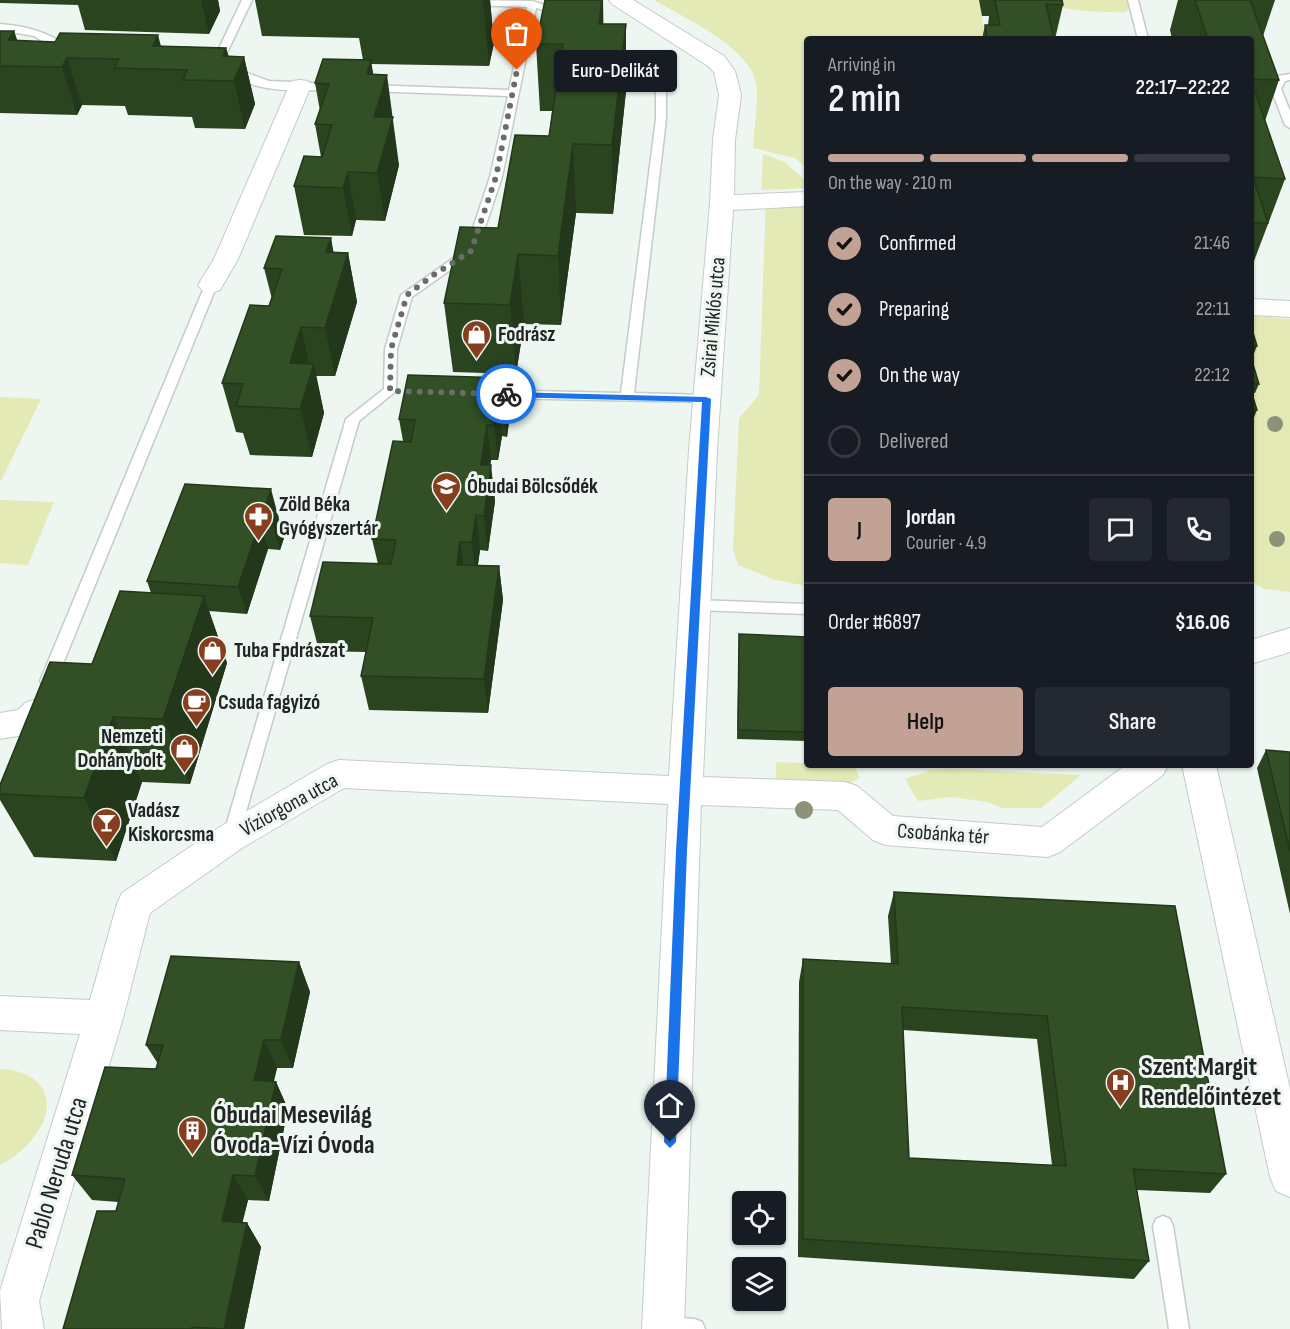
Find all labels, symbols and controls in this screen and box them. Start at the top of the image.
pin [491,8,542,70]
icon: bag [500,17,533,50]
callout: Euro-Delikát [553,49,676,91]
text: Arriving in [828,53,896,77]
text: Euro-Delikát [572,59,660,83]
text: 22:17–22:22 [1136,74,1230,101]
text: 2 min [828,76,901,123]
text: On the way · 210 m [828,171,952,195]
icon: check [828,227,861,260]
text: Confirmed [879,230,956,257]
text: 21:46 [1194,231,1230,255]
street label: Zsirai Miklós utca [695,256,731,378]
icon: check [828,293,861,326]
text: Preparing [879,296,949,323]
text: 22:11 [1196,297,1230,321]
shop icon: Fodrász [461,318,493,360]
place label: Fodrász [498,322,555,347]
icon: check [828,359,861,392]
text: On the way [879,362,960,389]
text: 22:12 [1194,363,1230,387]
courier [476,364,536,424]
icon: bike [490,378,523,411]
text: Delivered [879,428,948,455]
school or university icon: Óbudai Bölcsődék [430,470,462,512]
place label: Óbudai Bölcsődék [467,474,598,499]
place label: Zöld Béka Gyógyszertár [279,492,379,541]
button: chat [1089,498,1152,561]
button: phone [1167,498,1230,561]
pharmacy icon: Zöld Béka Gyógyszertár [242,500,274,542]
text: Jordan [906,504,955,531]
text: J [857,516,862,543]
text: Courier · 4.9 [906,531,986,555]
text: Order #6897 [828,609,920,636]
text: $16.06 [1175,609,1230,636]
shop icon: Tuba Fpdrászat [197,634,229,676]
place label: Tuba Fpdrászat [234,638,345,663]
cafe icon: Csuda fagyizó [181,686,213,728]
button: Help [828,687,1023,756]
button: Share [1035,687,1230,756]
place label: Csuda fagyizó [218,690,320,715]
place label: Nemzeti Dohánybolt [78,724,163,773]
shop icon: Nemzeti Dohánybolt [168,732,200,774]
street label: Víziorgona utca [236,768,342,842]
place label: Vadász Kiskorcsma [128,798,214,847]
bar icon: Vadász Kiskorcsma [91,806,123,848]
street label: Csobánka tér [896,818,990,850]
place label: Szent Margit Rendelőintézet [1141,1052,1281,1113]
hospital icon: Szent Margit Rendelőintézet [1104,1066,1136,1108]
pin [644,1080,695,1142]
icon: home [653,1089,686,1122]
street label: Pablo Neruda utca [19,1093,95,1253]
place label: Óbudai Mesevilág Óvoda-Vízi Óvoda [213,1100,375,1161]
building icon: Óbudai Mesevilág Óvoda-Vízi Óvoda [176,1114,208,1156]
map controls [732,1191,786,1311]
button: locate [732,1191,786,1245]
button: layers [732,1257,786,1311]

